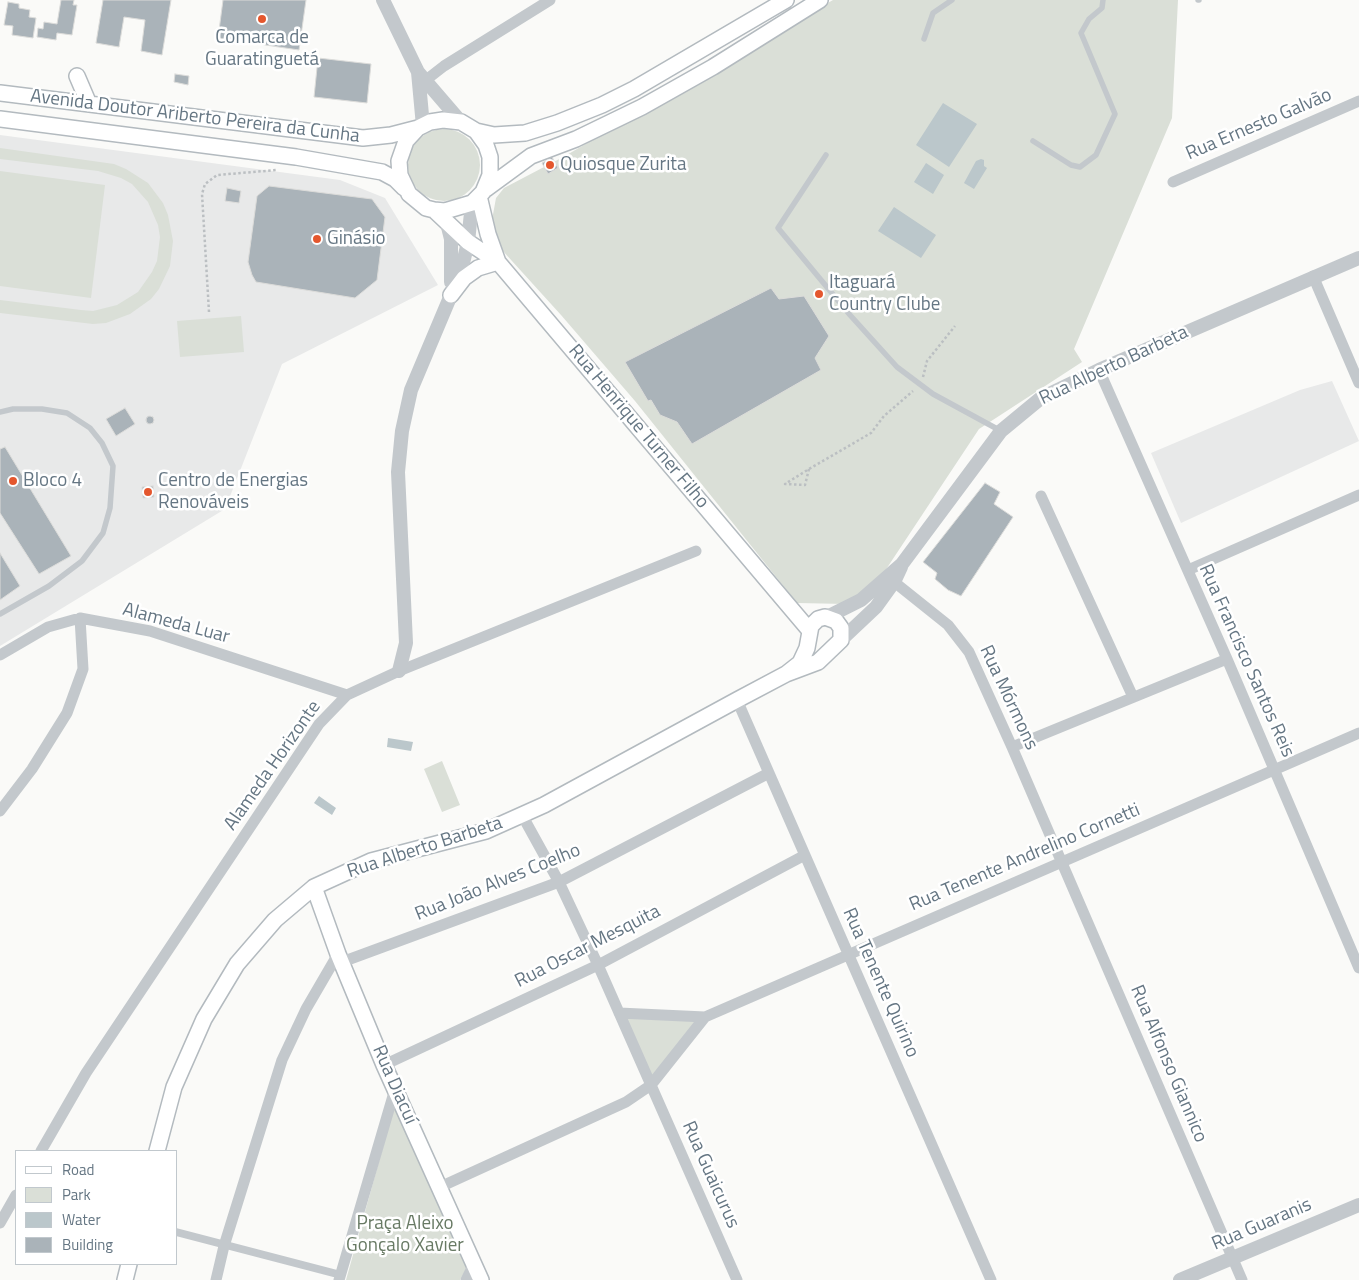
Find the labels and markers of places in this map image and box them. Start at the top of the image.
marker: Comarca de Guaratinguetá [256,13,268,25]
place label: Comarca de Guaratinguetá [205,27,319,71]
place label: Quiosque Zurita [560,154,687,176]
marker: Quiosque Zurita [544,159,556,171]
place label: Ginásio [327,228,386,250]
marker: Ginásio [311,233,323,245]
place label: Itaguará Country Clube [829,272,940,316]
marker: Itaguará Country Clube [813,288,825,300]
place label: Bloco 4 [23,470,82,492]
place label: Centro de Energias Renováveis [158,470,308,514]
marker: Bloco 4 [7,475,19,487]
marker: Centro de Energias Renováveis [142,486,154,498]

